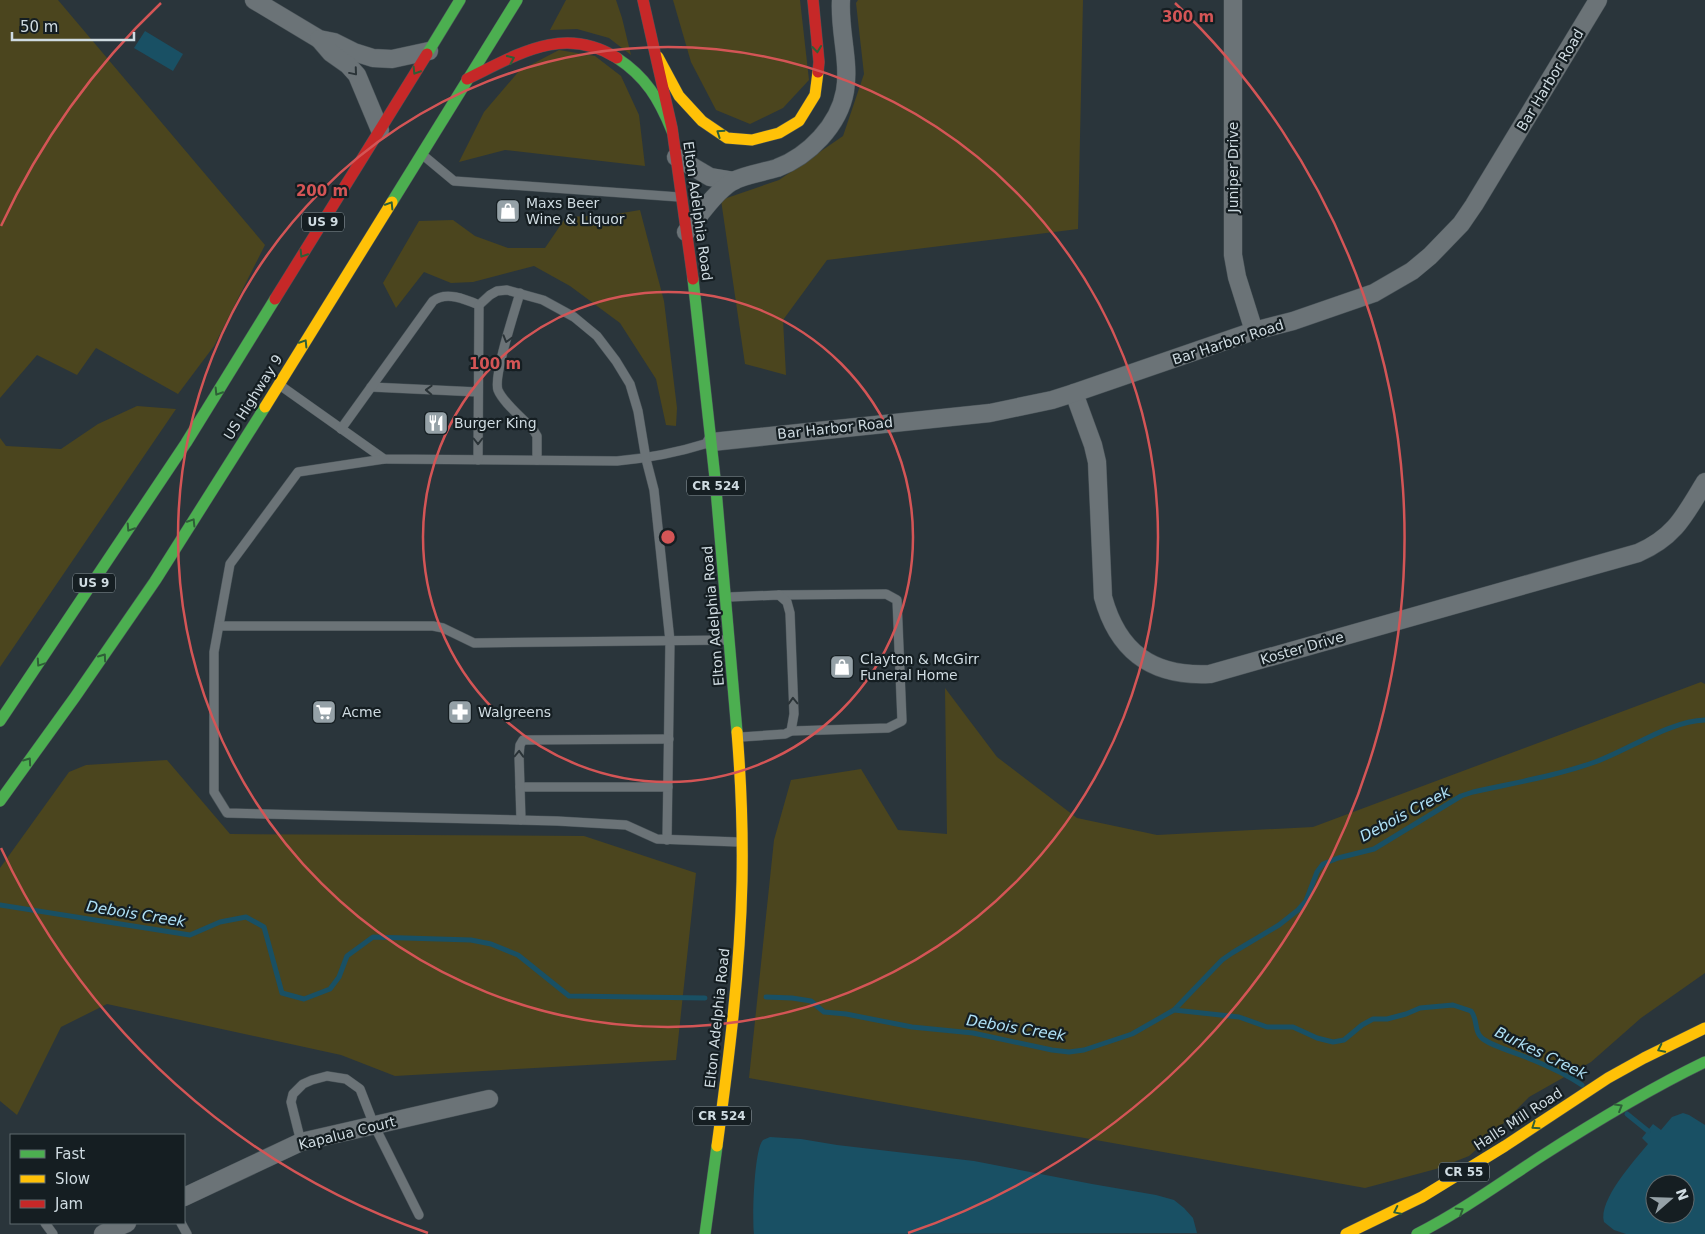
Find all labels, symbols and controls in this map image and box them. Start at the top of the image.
text: 300 m [1162,8,1214,26]
scale bar [12,10,135,42]
text: 50 m [20,18,58,36]
street label: Bar Harbor Road [1513,26,1587,134]
one-way arrow [812,45,823,53]
one-way arrow [506,54,515,65]
one-way arrow [348,66,356,75]
one-way arrow [413,66,423,75]
street label: Juniper Drive [1225,122,1241,213]
one-way arrow [716,130,725,139]
street label: Elton Adelphia Road [680,140,716,282]
text: 200 m [296,182,348,200]
place label: Maxs Beer Wine & Liquor [526,195,625,227]
shop icon: Maxs Beer Wine & Liquor [495,198,521,224]
one-way arrow [384,202,393,211]
road number: US 9 [302,212,344,232]
one-way arrow [300,249,310,258]
street label: Bar Harbor Road [1170,316,1286,368]
one-way arrow [502,335,512,343]
one-way arrow [298,340,308,349]
street label: US Highway 9 [220,351,286,443]
text: 100 m [469,355,521,373]
one-way arrow [425,384,433,395]
one-way arrow [214,387,224,396]
restaurant icon: Burger King [423,410,449,436]
street label: Bar Harbor Road [776,414,894,442]
place label: Burger King [454,415,537,431]
one-way arrow [473,438,483,445]
road number: CR 524 [687,476,745,496]
one-way arrow [186,518,196,527]
one-way arrow [127,522,136,531]
centre of rings [659,528,677,546]
street label: Elton Adelphia Road [699,545,727,687]
road number: US 9 [73,574,115,592]
street label: Koster Drive [1258,628,1346,668]
place label: Clayton & McGirr Funeral Home [860,651,979,683]
one-way arrow [97,653,106,663]
shop icon: Clayton & McGirr Funeral Home [829,654,855,680]
one-way arrow [37,657,46,667]
one-way arrow [788,697,799,705]
supermarket icon: Acme [311,699,337,725]
pharmacy icon: Walgreens [447,699,473,725]
place label: Acme [342,704,381,720]
place label: Walgreens [478,704,551,720]
one-way arrow [514,750,525,758]
one-way arrow [22,757,31,767]
water label: Debois Creek [1357,782,1455,845]
water label: Debois Creek [85,897,188,931]
street label: Elton Adelphia Road [702,947,732,1089]
water label: Debois Creek [965,1011,1068,1045]
water label: Burkes Creek [1492,1023,1591,1084]
one-way arrow [1657,1043,1666,1053]
street label: Halls Mill Road [1471,1085,1565,1153]
one-way arrow [1613,1104,1622,1114]
road number: CR 524 [693,1106,751,1126]
street label: Kapalua Court [297,1113,398,1153]
one-way arrow [1531,1120,1541,1129]
legend [10,1134,185,1224]
text: Fast [55,1145,85,1163]
road number: CR 55 [1439,1162,1489,1182]
text: Slow [55,1170,90,1188]
north arrow [1645,1174,1695,1224]
text: N [1673,1186,1692,1203]
text: Jam [54,1195,83,1213]
one-way arrow [1393,1205,1402,1215]
one-way arrow [1455,1208,1464,1217]

